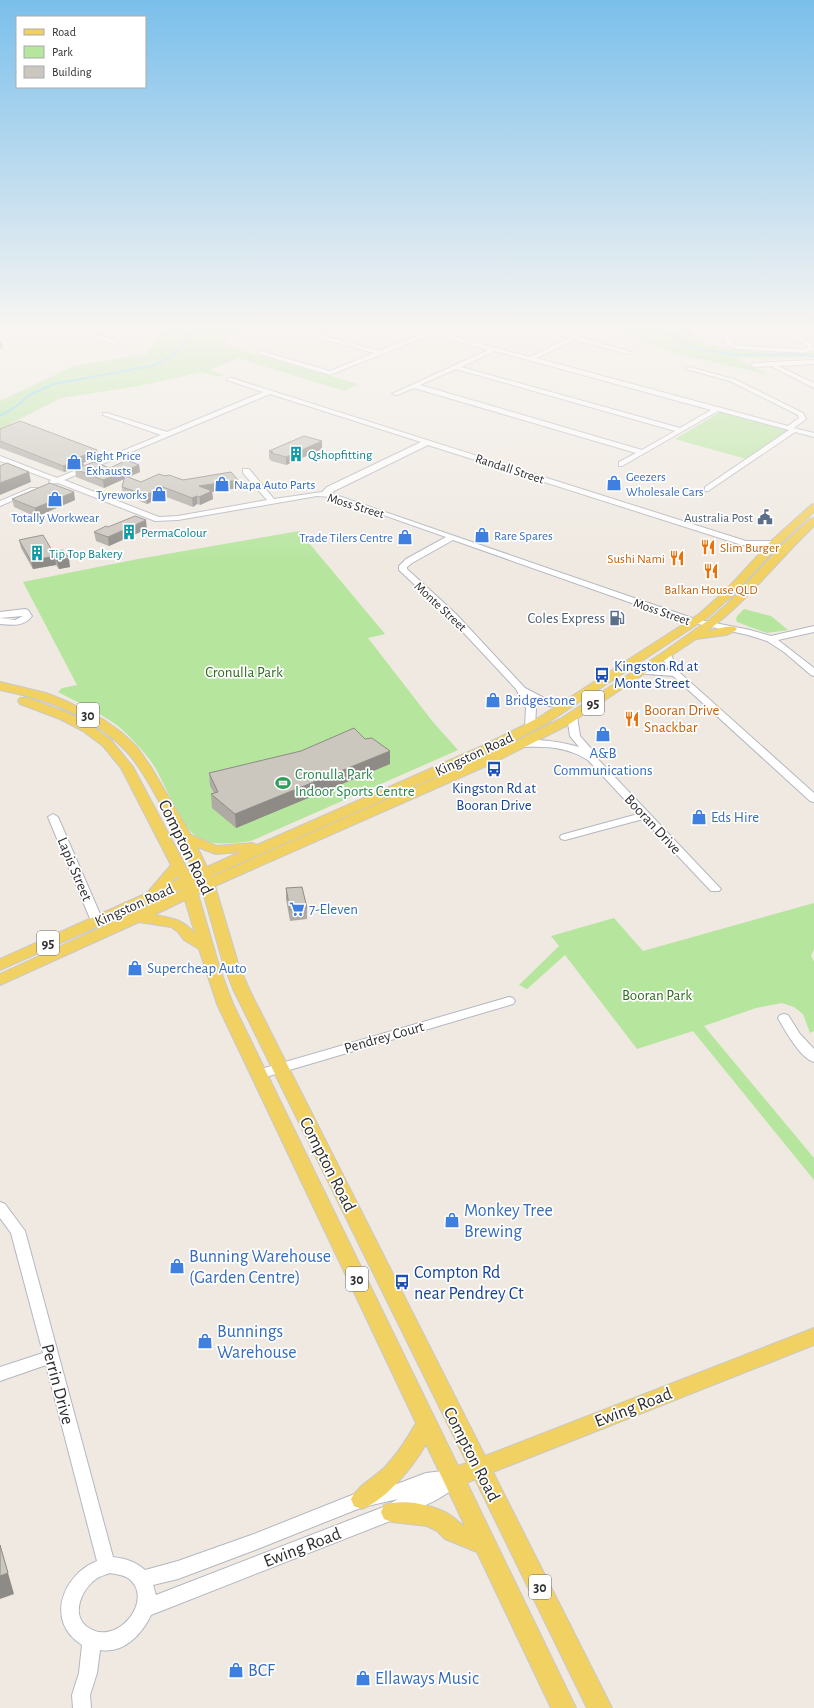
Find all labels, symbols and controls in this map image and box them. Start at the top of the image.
legend [16,16,146,88]
text: Road [52,26,76,38]
text: Park [52,46,73,58]
text: Building [52,66,92,78]
building icon: Qshopfitting [287,445,305,463]
place label: Qshopfitting [308,449,373,462]
place label: Right Price Exhausts [86,450,141,478]
street label: Randall Street [474,452,546,487]
shop icon: Right Price Exhausts [65,453,83,471]
place label: Geezers Wholesale Cars [626,471,704,499]
shop icon: Geezers Wholesale Cars [605,474,623,492]
shop icon: Napa Auto Parts [213,475,231,493]
place label: Napa Auto Parts [234,479,315,492]
shop icon: Tyreworks [150,485,168,503]
place label: Tyreworks [96,489,147,502]
shop icon: Totally Workwear [46,490,64,508]
street label: Moss Street [326,492,386,521]
public building icon: Australia Post [756,508,774,526]
place label: Totally Workwear [11,512,100,525]
place label: Australia Post [684,512,753,525]
building icon: PermaColour [120,523,138,541]
shop icon: Rare Spares [473,526,491,544]
place label: PermaColour [141,527,208,540]
shop icon: Trade Tilers Centre [396,528,414,546]
place label: Rare Spares [494,530,553,543]
place label: Trade Tilers Centre [299,532,393,545]
restaurant icon: Slim Burger [699,538,717,556]
place label: Slim Burger [720,542,780,555]
building icon: Tip Top Bakery [28,544,46,562]
place label: Tip Top Bakery [49,548,123,561]
restaurant icon: Sushi Nami [668,549,686,567]
place label: Sushi Nami [607,553,665,566]
restaurant icon: Balkan House QLD [702,562,720,580]
street label: Monte Street [412,580,468,634]
place label: Balkan House QLD [664,584,758,597]
street label: Moss Street [632,597,691,628]
fuel station icon: Coles Express [608,609,626,627]
place label: Coles Express [527,611,605,626]
place label: Kingston Rd at Monte Street [614,659,698,691]
park label: Cronulla Park [205,665,283,680]
bus stop icon: Kingston Rd at Monte Street [593,666,611,684]
shop icon: Bridgestone [484,691,502,709]
road number: 95 [582,691,604,715]
place label: Bridgestone [505,693,575,708]
road number: 30 [77,703,99,727]
place label: Booran Drive Snackbar [644,703,719,735]
restaurant icon: Booran Drive Snackbar [623,710,641,728]
shop icon: A&B Communications [594,725,612,743]
street label: Kingston Road [433,730,516,779]
place label: A&B Communications [554,746,652,778]
bus stop icon: Kingston Rd at Booran Drive [485,760,503,778]
place label: Cronulla Park Indoor Sports Centre [295,767,415,799]
sports icon: Cronulla Park Indoor Sports Centre [274,774,292,792]
place label: Kingston Rd at Booran Drive [452,781,536,813]
street label: Booran Drive [621,792,684,857]
street label: Compton Road [154,797,216,898]
shop icon: Eds Hire [690,808,708,826]
place label: Eds Hire [711,810,759,825]
street label: Lapis Street [54,835,95,904]
street label: Kingston Road [93,881,176,929]
supermarket icon: 7-Eleven [288,900,306,918]
place label: 7-Eleven [309,902,358,917]
road number: 95 [37,931,59,955]
shop icon: Supercheap Auto [126,959,144,977]
place label: Supercheap Auto [147,961,247,976]
park label: Booran Park [622,988,692,1003]
street label: Pendrey Court [343,1019,426,1056]
street label: Compton Road [296,1114,359,1215]
place label: Monkey Tree Brewing [464,1202,553,1241]
shop icon: Monkey Tree Brewing [443,1211,461,1229]
place label: Bunning Warehouse (Garden Centre) [189,1248,331,1287]
shop icon: Bunning Warehouse (Garden Centre) [168,1257,186,1275]
place label: Compton Rd near Pendrey Ct [414,1264,524,1303]
road number: 30 [346,1267,368,1291]
bus stop icon: Compton Rd near Pendrey Ct [393,1273,411,1291]
place label: Bunnings Warehouse [217,1323,297,1362]
shop icon: Bunnings Warehouse [196,1332,214,1350]
street label: Perrin Drive [38,1342,76,1426]
street label: Ewing Road [592,1385,675,1431]
street label: Compton Road [440,1404,503,1505]
street label: Ewing Road [261,1525,344,1571]
road number: 30 [529,1575,551,1599]
shop icon: BCF [227,1661,245,1679]
place label: BCF [248,1662,275,1680]
shop icon: Ellaways Music [354,1669,372,1687]
place label: Ellaways Music [375,1670,479,1688]

